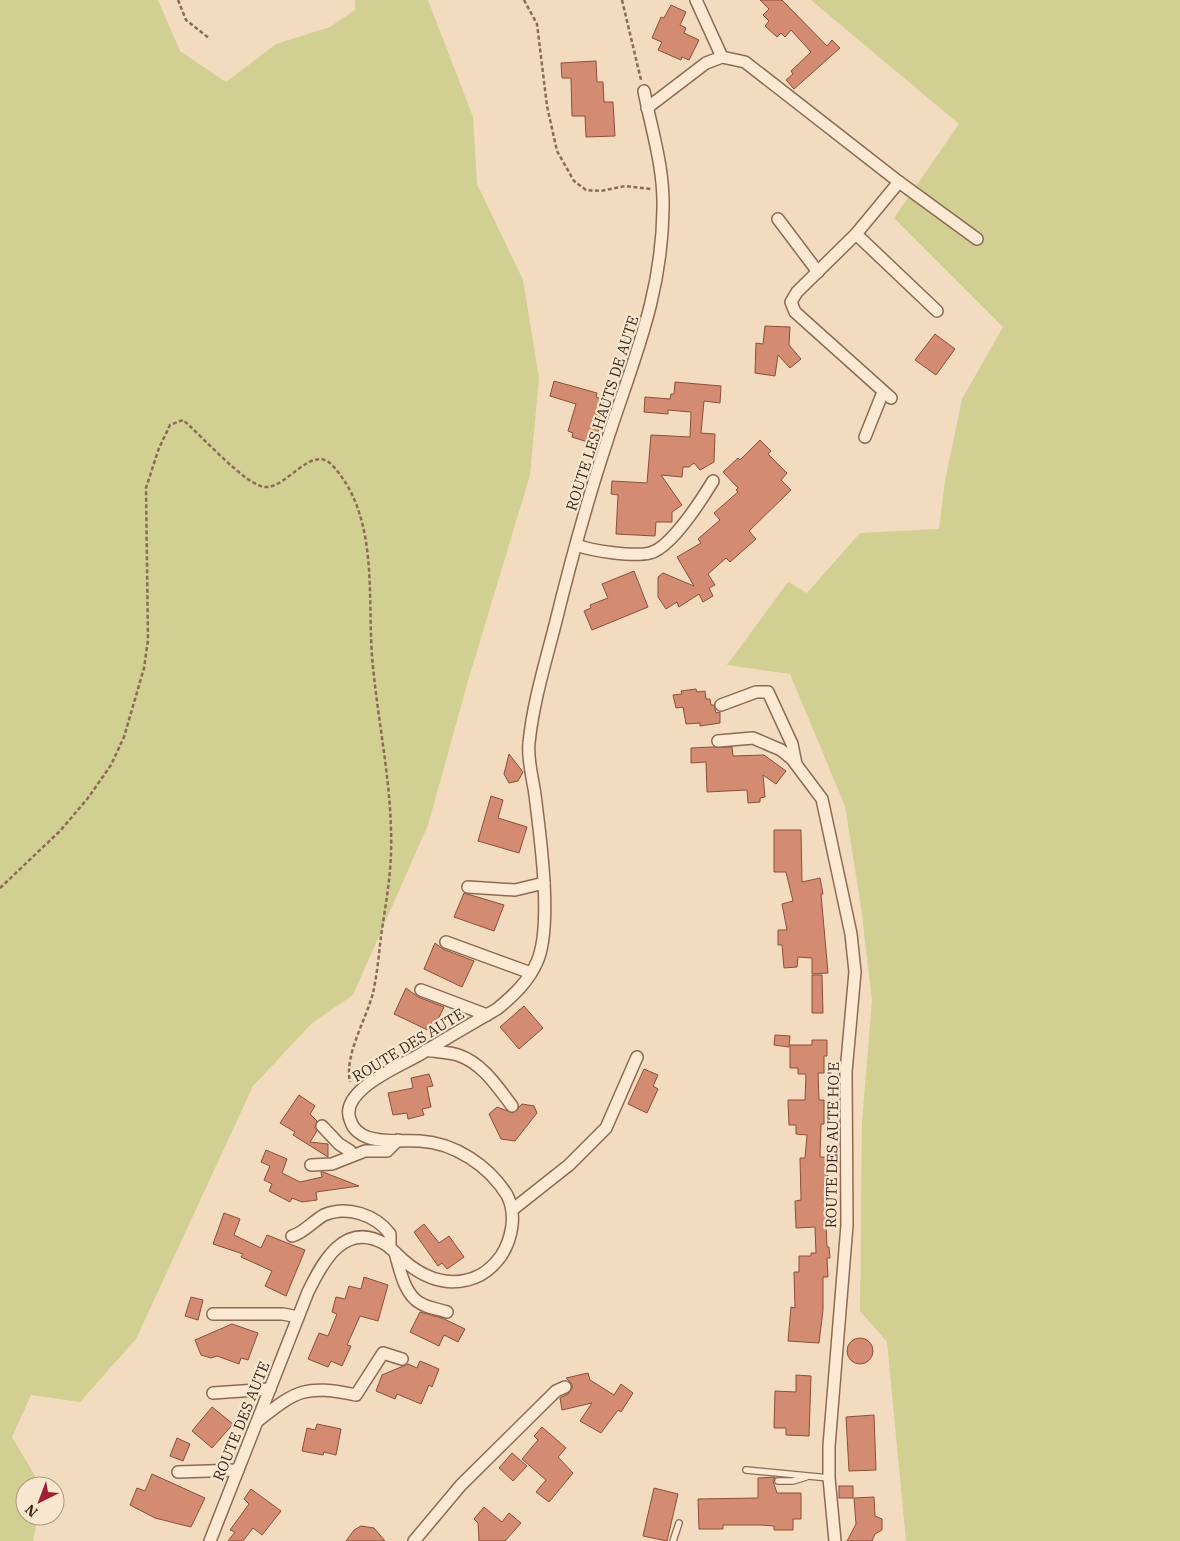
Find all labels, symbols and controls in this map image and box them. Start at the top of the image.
street label: ROUTE LES HAUTS DE AUTE [561,313,643,513]
street label: ROUTE DES AUTE [348,1004,468,1086]
street label: ROUTE DES AUTE HO'E [821,1062,843,1228]
street label: ROUTE DES AUTE [208,1358,274,1484]
north arrow [15,1476,65,1526]
text: N [21,1500,41,1521]

